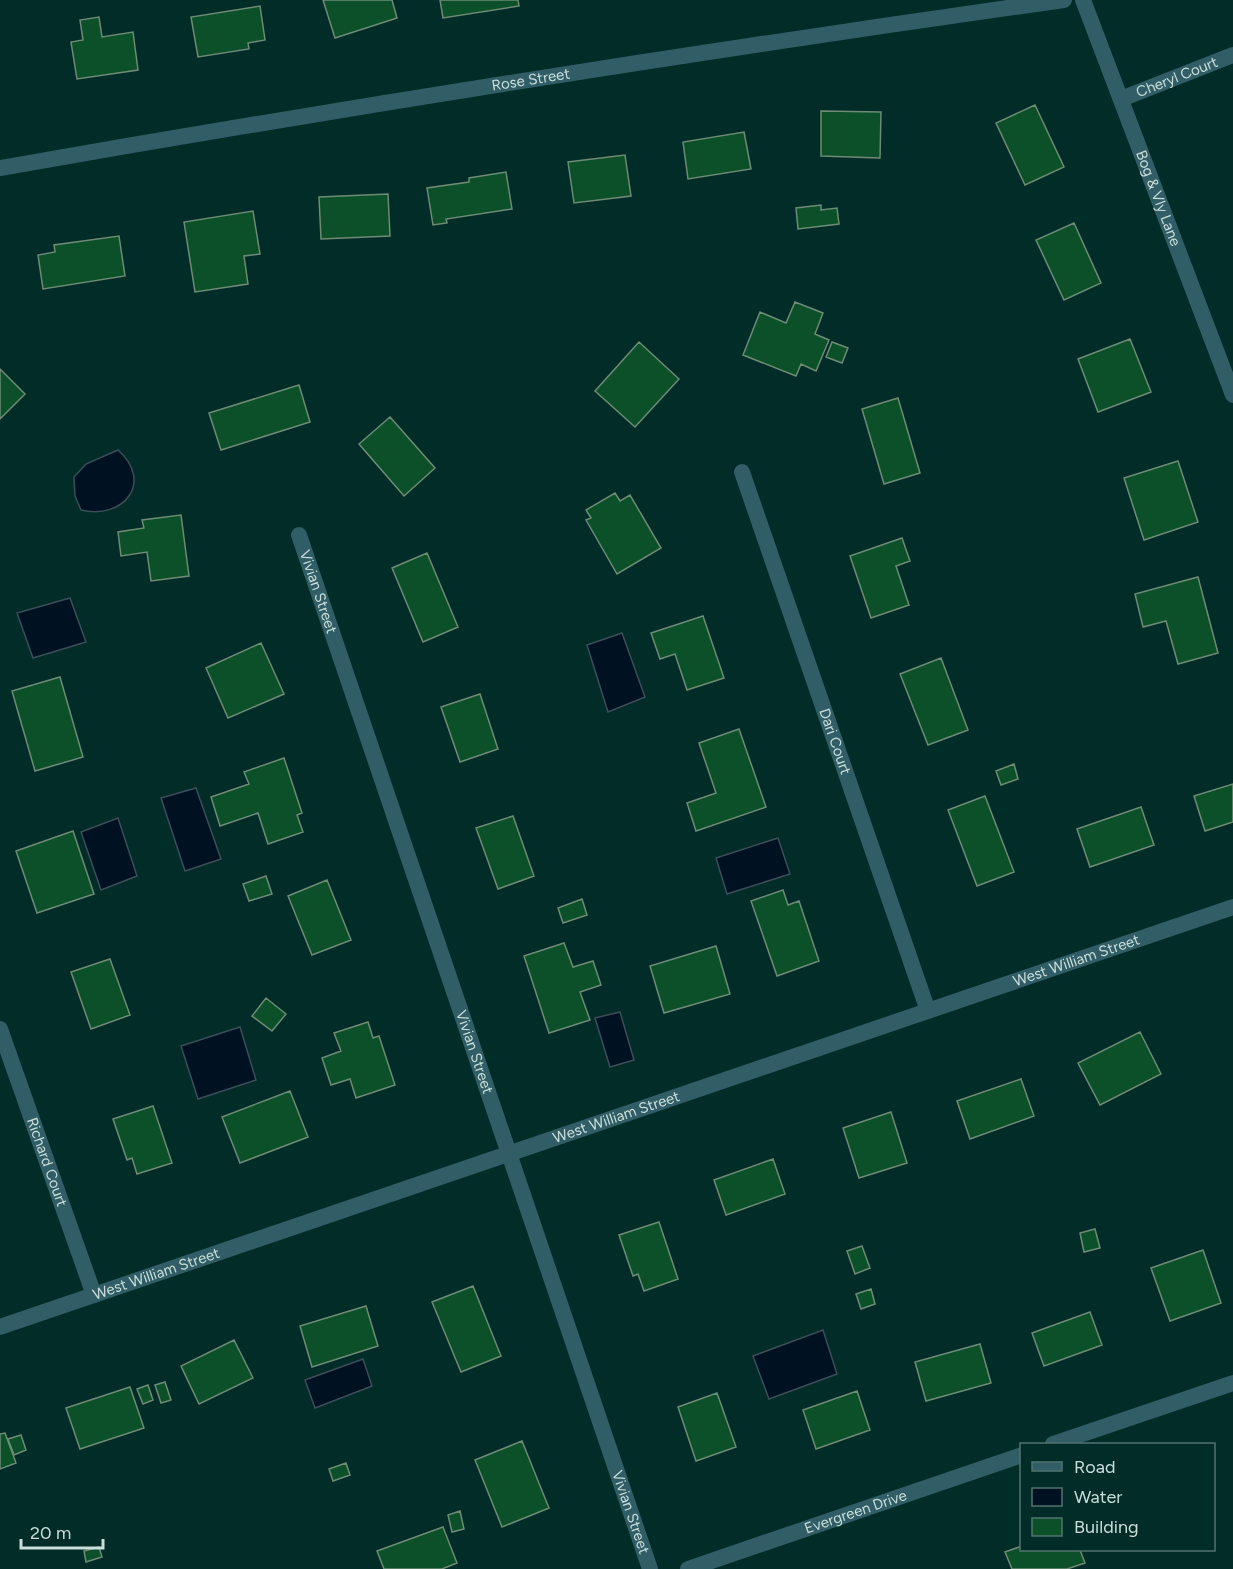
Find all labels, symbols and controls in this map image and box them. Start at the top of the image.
street label: Cheryl Court [1134,53,1220,101]
street label: Rose Street [490,65,571,95]
street label: Bog & Vly Lane [1132,148,1185,249]
street label: Vivian Street [296,548,341,636]
street label: Dari Court [815,706,855,777]
street label: West William Street [1011,930,1142,990]
street label: Vivian Street [452,1008,497,1096]
street label: West William Street [551,1087,682,1147]
street label: Richard Court [23,1115,71,1209]
street label: West William Street [91,1244,222,1304]
legend [1020,1443,1215,1551]
text: Road [1074,1456,1115,1478]
street label: Vivian Street [608,1468,653,1557]
street label: Evergreen Drive [802,1486,909,1538]
text: Water [1074,1486,1122,1508]
scale bar [21,1512,104,1550]
text: Building [1074,1516,1139,1538]
text: 20 m [30,1522,71,1544]

